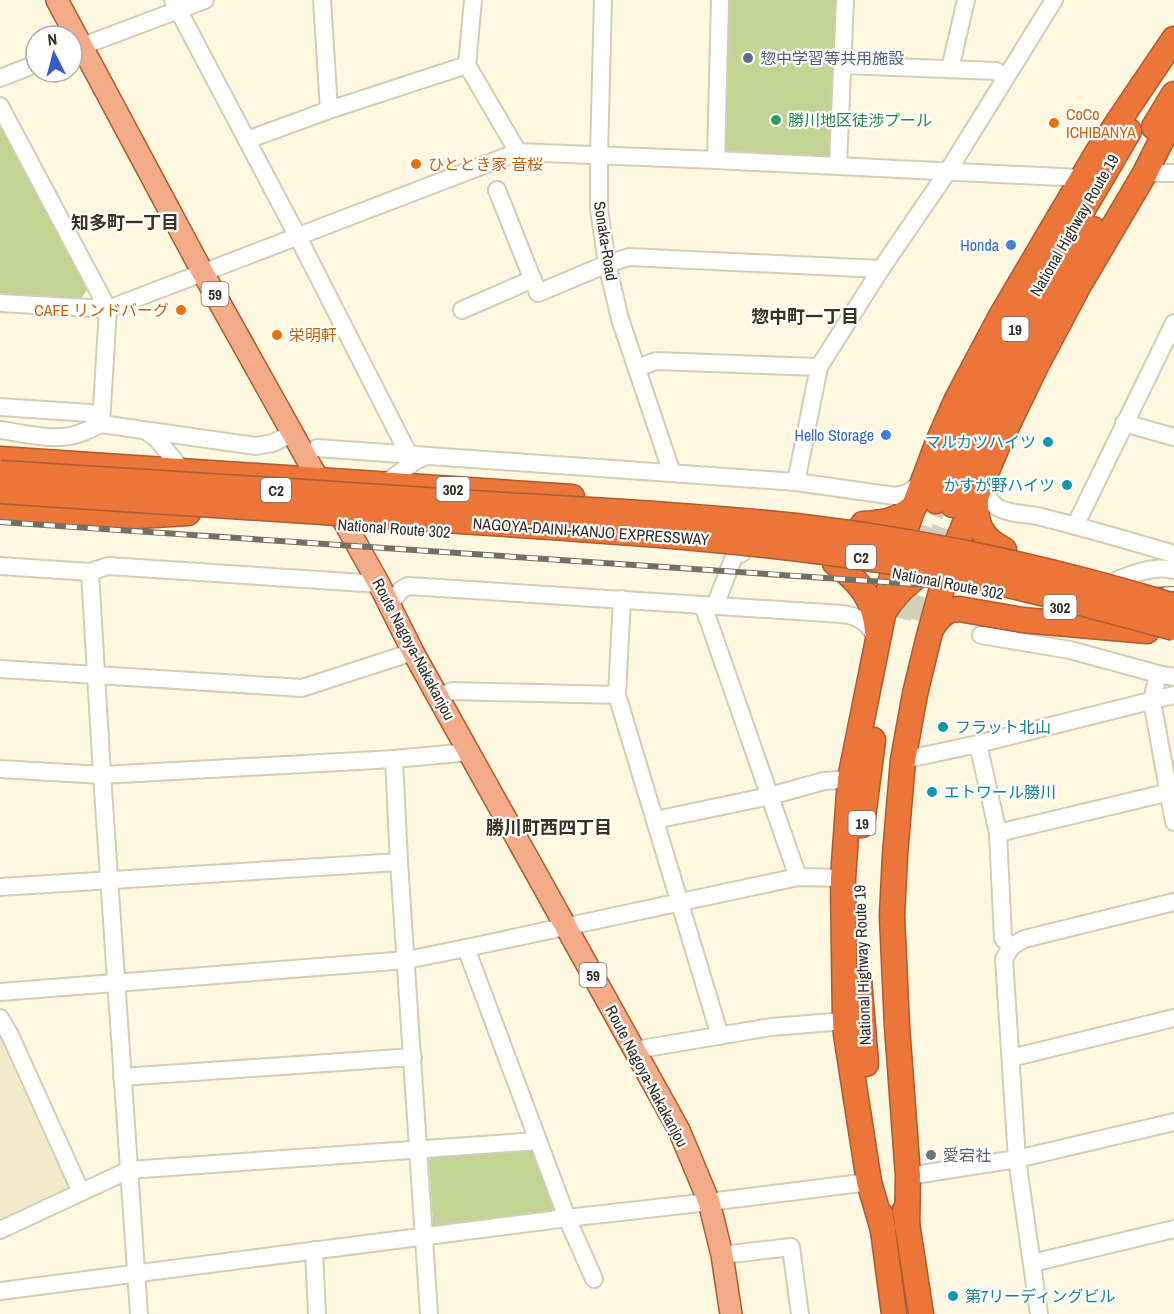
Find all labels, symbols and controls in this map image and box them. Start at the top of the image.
north arrow [24,24,84,84]
text: N [47,28,58,51]
place label: 惣中学習等共用施設 [760,47,904,69]
marker: 惣中学習等共用施設 [741,51,755,65]
place label: CoCo ICHIBANYA [1066,103,1136,143]
place label: 勝川地区徒渉プール [788,109,932,131]
marker: 勝川地区徒渉プール [769,113,783,127]
marker: CoCo ICHIBANYA [1047,116,1061,130]
street label: National Highway Route 19 [1024,150,1124,300]
place label: ひととき家 音桜 [428,153,543,175]
marker: ひととき家 音桜 [409,157,423,171]
street label: Sonaka-Road [589,200,623,282]
district label: 知多町一丁目 [71,210,179,235]
place label: Honda [960,234,1000,256]
marker: Honda [1004,238,1018,252]
road number: 59 [202,282,228,306]
place label: CAFE リンドバーグ [34,299,169,321]
marker: CAFE リンドバーグ [174,303,188,317]
district label: 惣中町一丁目 [751,304,859,329]
road number: 19 [1002,317,1028,341]
place label: 栄明軒 [289,324,337,346]
marker: 栄明軒 [270,328,284,342]
place label: Hello Storage [795,424,874,446]
marker: Hello Storage [879,428,893,442]
place label: マルカツハイツ [925,431,1036,453]
marker: マルカツハイツ [1041,435,1055,449]
place label: かすが野ハイツ [943,474,1055,496]
road number: 302 [436,477,470,501]
road number: C2 [261,478,291,502]
marker: かすが野ハイツ [1060,478,1074,492]
street label: NAGOYA-DAINI-KANJO EXPRESSWAY [472,512,710,550]
street label: National Route 302 [337,513,451,543]
road number: C2 [846,545,876,569]
street label: National Route 302 [890,561,1006,605]
street label: Route Nagoya-Nakakanjou [367,574,461,724]
road number: 302 [1044,595,1076,619]
place label: フラット北山 [955,716,1051,738]
marker: フラット北山 [936,720,950,734]
place label: エトワール勝川 [944,781,1056,803]
marker: エトワール勝川 [925,785,939,799]
road number: 19 [848,811,876,835]
district label: 勝川町西四丁目 [486,815,612,840]
street label: National Highway Route 19 [848,884,876,1046]
road number: 59 [580,963,606,987]
street label: Route Nagoya-Nakakanjou [600,1001,694,1151]
place label: 愛宕社 [943,1144,991,1166]
marker: 愛宕社 [924,1148,938,1162]
place label: 第7リーディングビル [965,1285,1115,1307]
marker: 第7リーディングビル [946,1289,960,1303]

